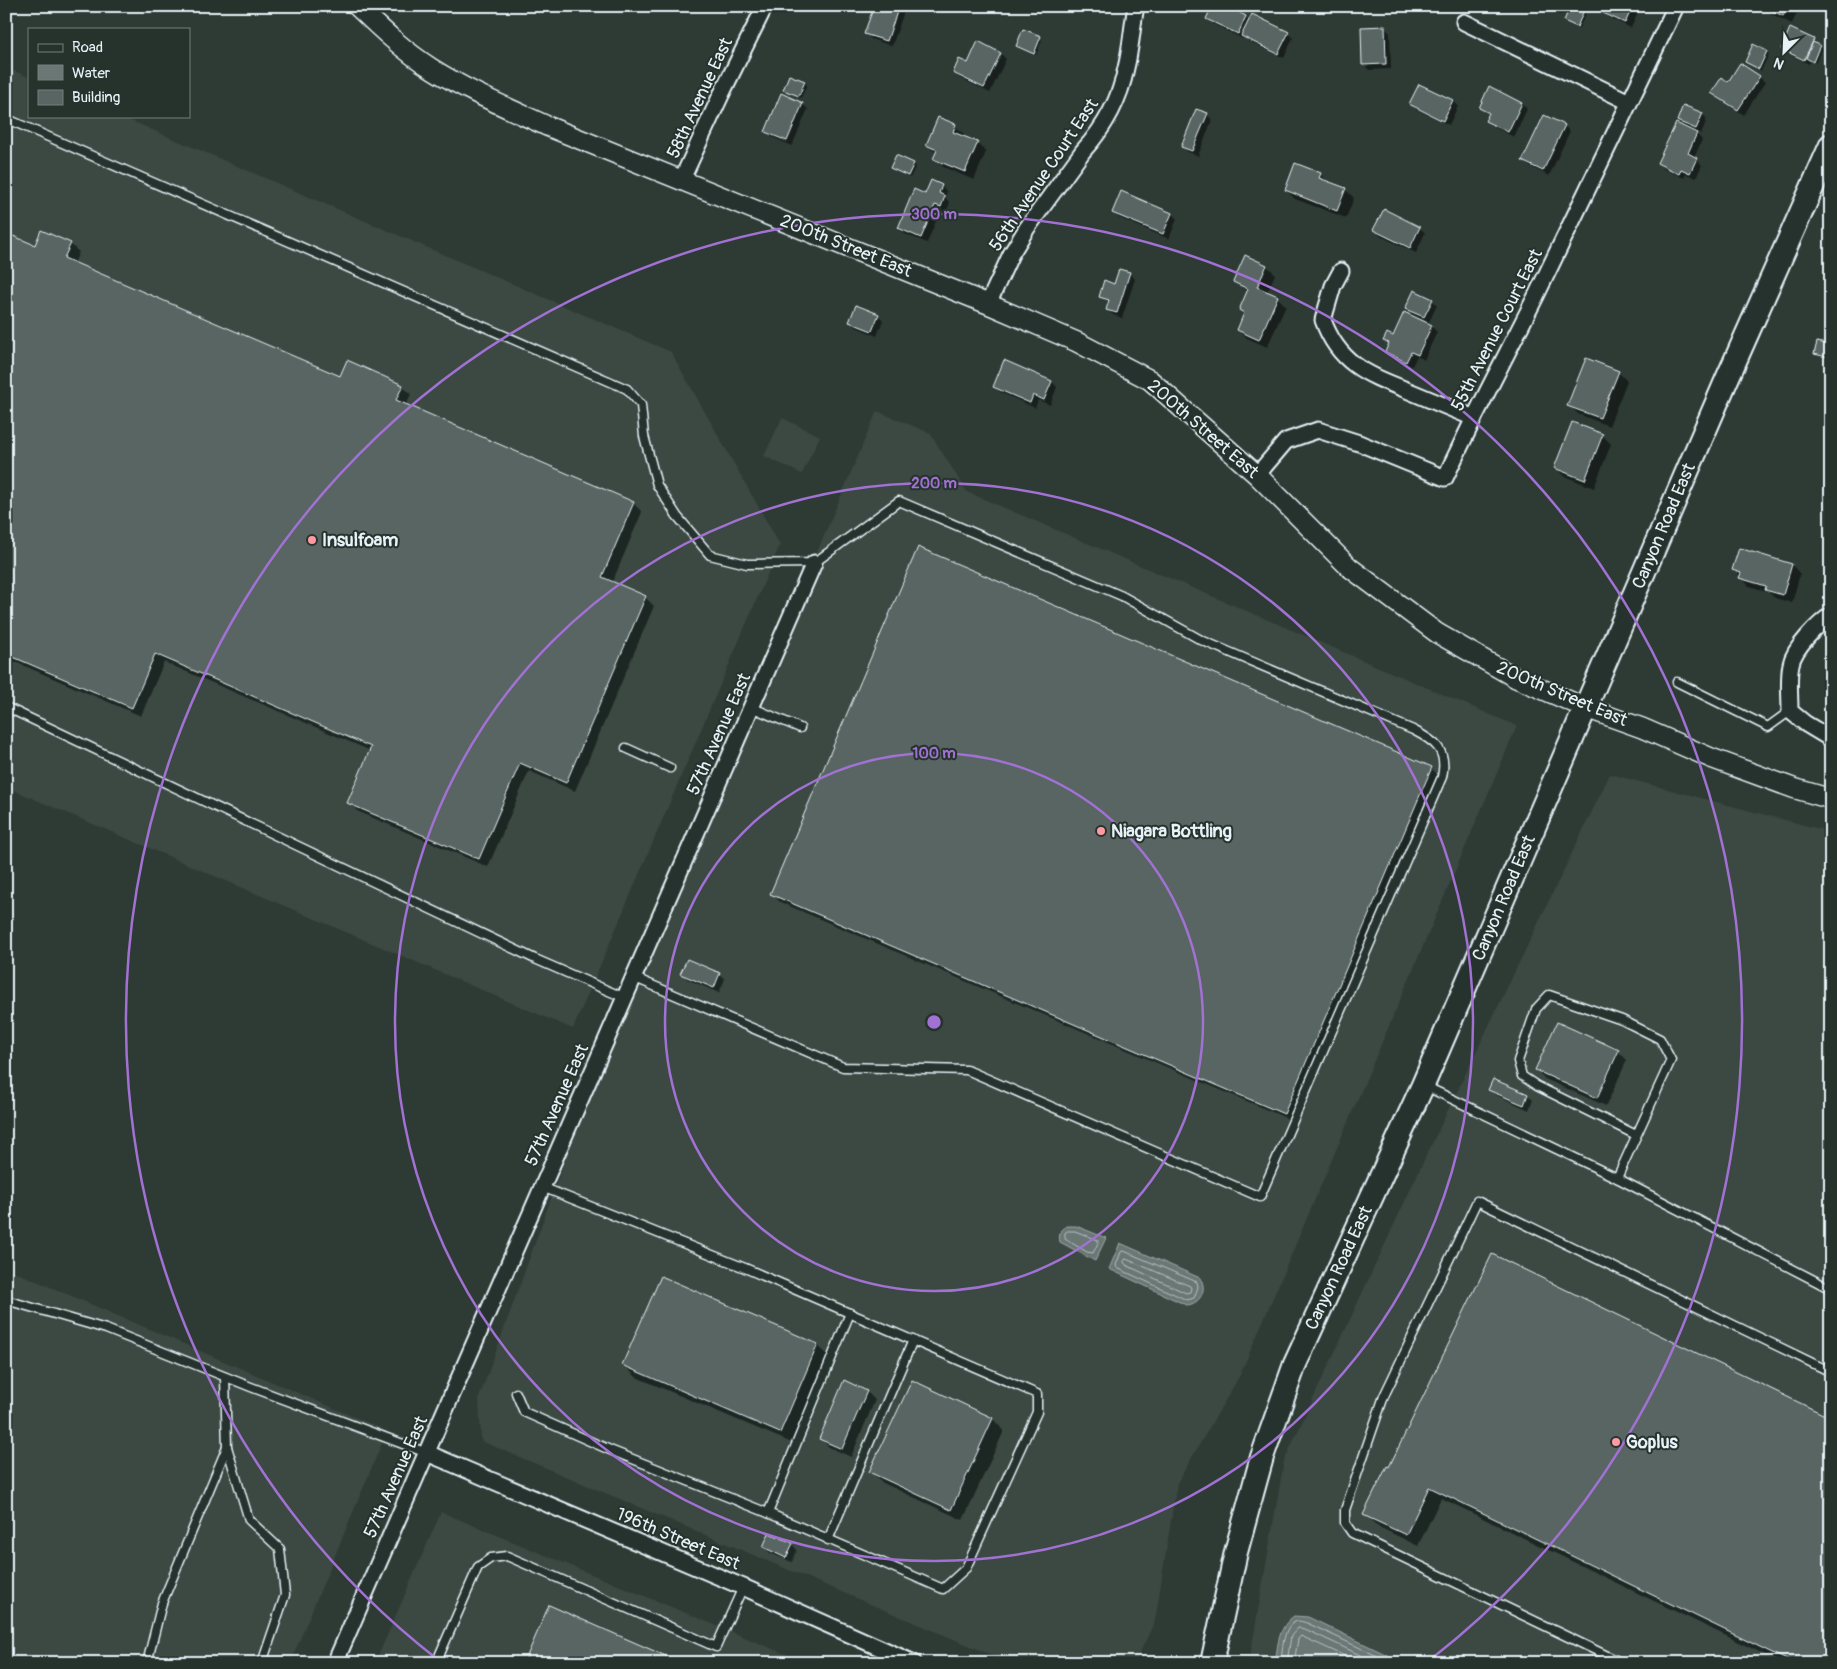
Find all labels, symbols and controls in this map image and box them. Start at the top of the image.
legend [28,28,190,118]
north arrow [1760,28,1810,78]
street label: 58th Avenue East [662,33,738,162]
text: Road [72,38,103,57]
text: N [1771,54,1787,73]
text: Water [72,64,111,83]
text: Building [72,88,120,107]
street label: 56th Avenue Court East [984,94,1104,256]
text: 300 m [911,205,957,224]
street label: 200th Street East [777,209,916,283]
street label: 55th Avenue Court East [1446,244,1548,415]
street label: 200th Street East [1143,374,1264,484]
street label: Canyon Road East [1627,459,1701,592]
text: 200 m [911,474,957,493]
place label: Insulfoam [322,529,398,552]
marker: Insulfoam [306,534,318,546]
street label: 200th Street East [1493,656,1632,732]
street label: 57th Avenue East [682,669,756,799]
text: 100 m [913,744,955,763]
place label: Niagara Bottling [1111,820,1232,843]
marker: Niagara Bottling [1095,825,1107,837]
street label: Canyon Road East [1467,831,1541,964]
centre of rings [925,1013,943,1031]
street label: 57th Avenue East [520,1040,594,1170]
street label: Canyon Road East [1300,1202,1378,1334]
street label: 57th Avenue East [359,1412,433,1542]
place label: Goplus [1626,1431,1679,1454]
marker: Goplus [1610,1436,1622,1448]
street label: 196th Street East [613,1503,744,1576]

